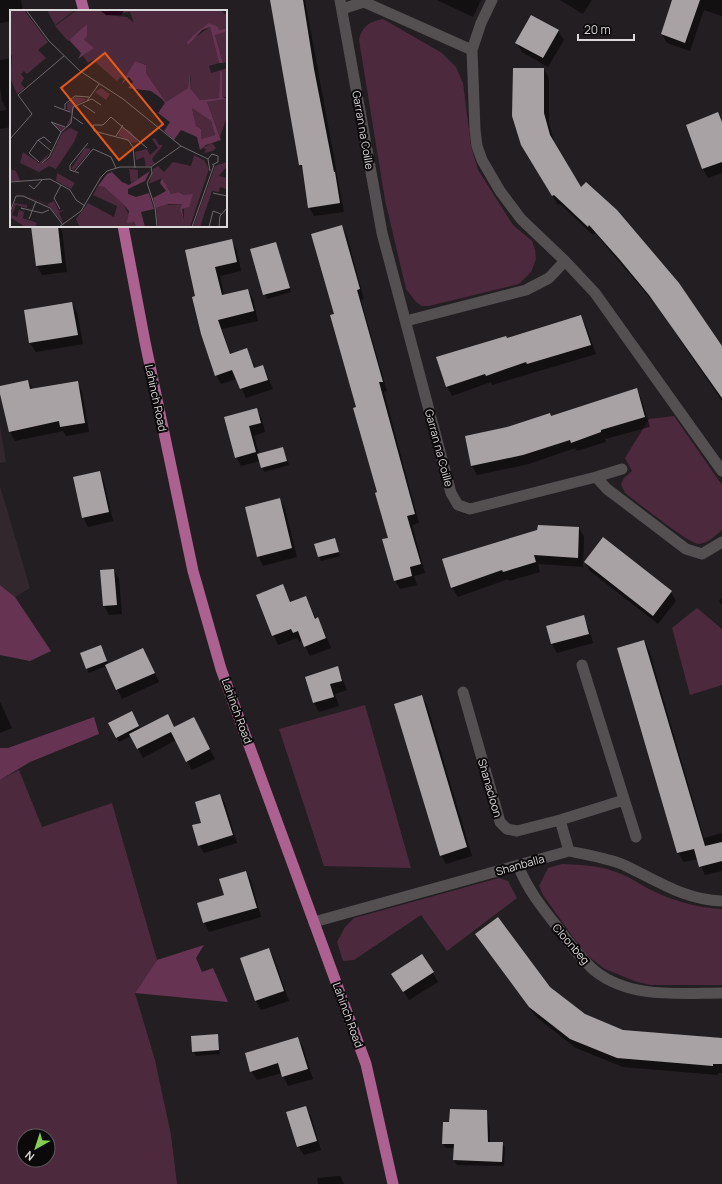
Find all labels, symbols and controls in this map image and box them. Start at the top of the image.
inset map [10,10,227,227]
scale bar [578,16,634,42]
text: 20 m [584,21,611,38]
street label: Garran na Coille [349,89,378,171]
street label: Lahinch Road [142,363,171,433]
street label: Garran na Coille [422,407,457,489]
street label: Lahinch Road [219,676,256,745]
street label: Shanacloon [475,757,506,819]
street label: Shanballa [494,850,546,879]
street label: Cloonbeg [549,920,593,967]
street label: Lahinch Road [330,980,367,1049]
north arrow [16,1128,56,1168]
text: N [22,1148,37,1164]

